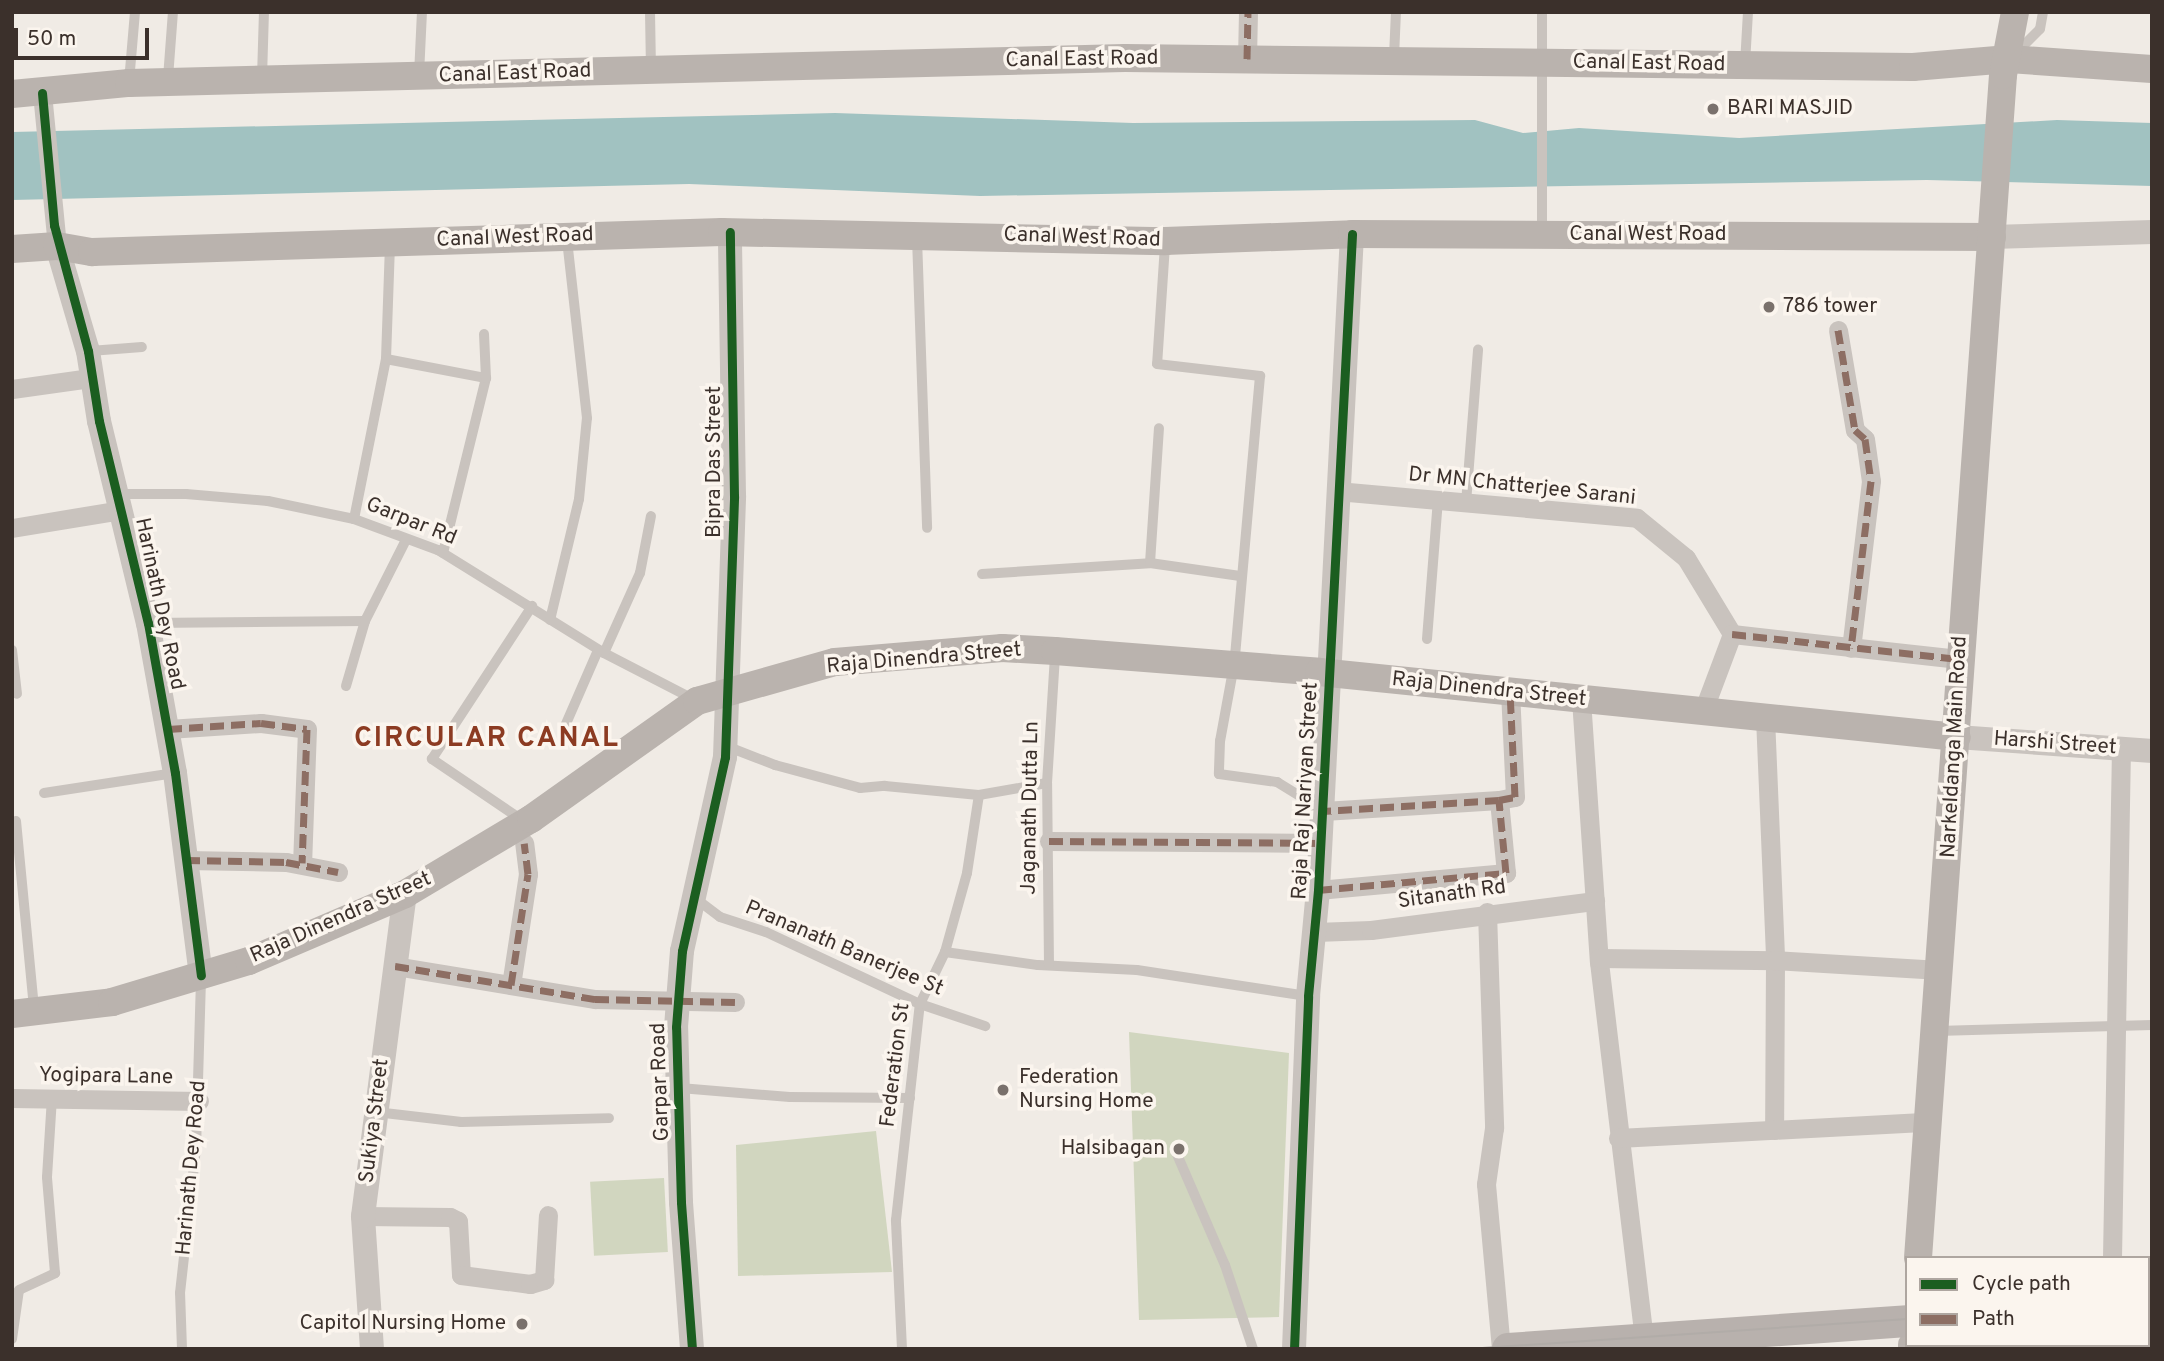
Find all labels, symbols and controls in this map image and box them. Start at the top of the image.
scale bar [18,14,152,58]
text: 50 m [27,26,76,53]
street label: Canal East Road [1005,46,1159,74]
street label: Canal East Road [1572,50,1726,78]
street label: Canal East Road [438,59,592,89]
place label: BARI MASJID [1727,96,1853,122]
marker: BARI MASJID [1705,101,1721,117]
street label: Canal West Road [1569,222,1727,248]
street label: Canal West Road [436,223,594,253]
street label: Canal West Road [1003,223,1161,253]
place label: 786 tower [1783,294,1877,320]
marker: 786 tower [1761,299,1777,315]
street label: Bipra Das Street [702,386,728,538]
street label: Dr MN Chatterjee Sarani [1407,463,1637,511]
street label: Garpar Rd [362,492,460,552]
street label: Harinath Dey Road [128,516,190,692]
street label: Narkeldanga Main Road [1937,635,1973,859]
street label: Raja Dinendra Street [826,638,1022,680]
street label: Raja Dinendra Street [1390,667,1588,713]
street label: Raja Raj Nariyan Street [1288,682,1324,900]
street label: Jaganath Dutta Ln [1017,721,1045,895]
district label: CIRCULAR CANAL [356,722,618,756]
street label: Harshi Street [1993,727,2117,761]
street label: Raja Dinendra Street [247,867,435,969]
street label: Sitanath Rd [1396,875,1508,915]
street label: Prananath Banerjee St [741,896,947,1002]
street label: Federation St [876,1001,916,1129]
street label: Garpar Road [646,1022,676,1142]
street label: Sukiya Street [355,1057,395,1185]
street label: Yogipara Lane [39,1063,173,1091]
place label: Federation Nursing Home [1019,1065,1154,1115]
street label: Harinath Dey Road [172,1080,212,1256]
marker: Federation Nursing Home [993,1080,1013,1100]
place label: Halsibagan [1061,1136,1165,1162]
marker: Halsibagan [1171,1141,1187,1157]
legend [1905,1256,2150,1347]
text: Cycle path [1972,1271,2071,1298]
text: Path [1972,1306,2015,1333]
place label: Capitol Nursing Home [299,1311,506,1337]
marker: Capitol Nursing Home [512,1314,532,1334]

